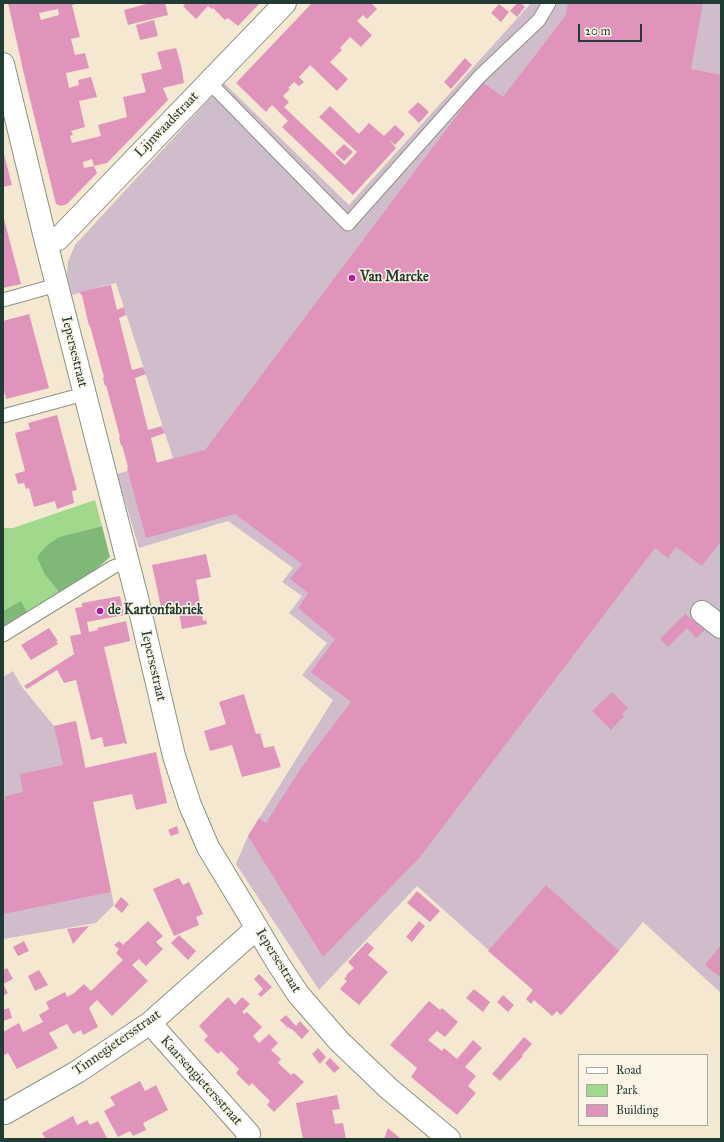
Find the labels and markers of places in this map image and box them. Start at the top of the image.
place label: Van Marcke [360,270,429,286]
marker: Van Marcke [347,273,357,283]
place label: de Kartonfabriek [108,603,203,619]
marker: de Kartonfabriek [95,606,105,616]

